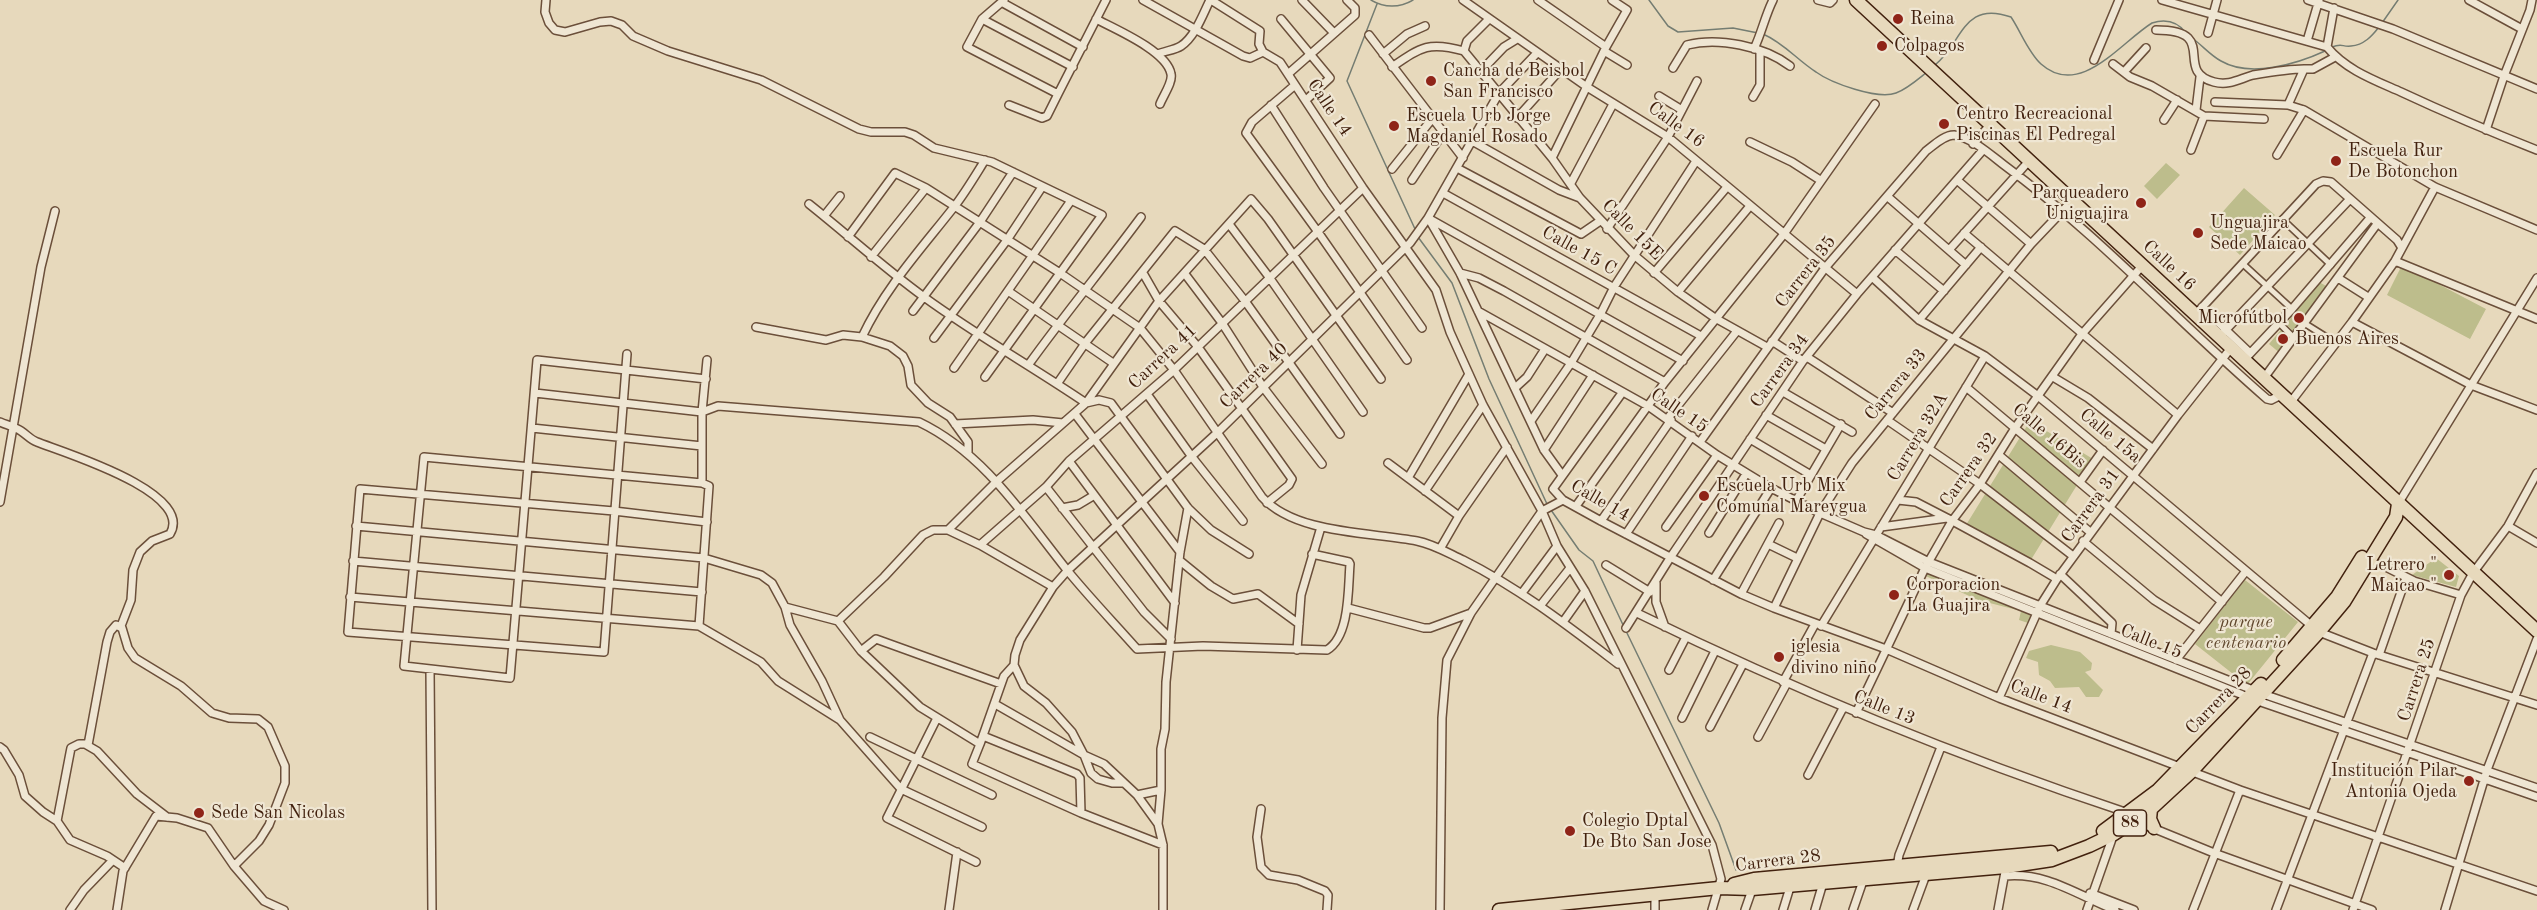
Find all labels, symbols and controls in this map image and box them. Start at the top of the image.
place label: Reina [1910,8,1955,30]
marker: Reina [1891,12,1905,26]
place label: Colpagos [1894,35,1965,57]
marker: Colpagos [1875,39,1889,53]
place label: Cancha de Beisbol San Francisco [1443,60,1584,103]
marker: Cancha de Beisbol San Francisco [1424,74,1438,88]
street label: Calle 14 [1302,75,1356,141]
street label: Calle 16 [1643,97,1709,153]
place label: Centro Recreacional Piscinas El Pedregal [1956,103,2116,146]
place label: Escuela Urb Jorge Magdaniel Rosado [1406,105,1550,148]
marker: Centro Recreacional Piscinas El Pedregal [1937,117,1951,131]
marker: Escuela Urb Jorge Magdaniel Rosado [1387,119,1401,133]
place label: Escuela Rur De Botonchon [2348,140,2458,182]
marker: Escuela Rur De Botonchon [2329,154,2343,168]
place label: Parqueadero Uniguajira [2031,182,2129,224]
street label: Calle 15E [1597,195,1667,265]
marker: Parqueadero Uniguajira [2134,196,2148,210]
place label: Unguajira Sede Maicao [2210,212,2307,254]
street label: Calle 15 C [1538,222,1620,280]
marker: Unguajira Sede Maicao [2191,226,2205,240]
street label: Carrera 35 [1771,231,1841,313]
street label: Calle 16 [2138,236,2200,296]
place label: Microfútbol [2198,307,2287,329]
marker: Microfútbol [2292,311,2306,325]
street label: Carrera 41 [1124,320,1202,394]
place label: Buenos Aires [2295,328,2399,350]
street label: Carrera 34 [1746,330,1814,412]
marker: Buenos Aires [2276,332,2290,346]
street label: Carrera 40 [1215,338,1293,414]
street label: Carrera 33 [1860,345,1932,425]
street label: Calle 15 [1646,384,1712,438]
street label: Carrera 32A [1883,389,1953,485]
street label: Calle 16Bis [2008,399,2090,473]
street label: Calle 15a [2075,404,2145,468]
street label: Carrera 32 [1935,429,2003,511]
street label: Carrera 31 [2057,465,2125,547]
street label: Calle 14 [1567,475,1633,527]
place label: Escuela Urb Mix Comunal Mareygua [1716,475,1867,518]
marker: Escuela Urb Mix Comunal Mareygua [1697,489,1711,503]
place label: Letrero " Maicao " [2366,554,2437,596]
marker: Letrero " Maicao " [2442,568,2456,582]
place label: Corporacion La Guajira [1906,574,2000,616]
marker: Corporacion La Guajira [1887,588,1901,602]
park label: parque centenario [2206,611,2286,654]
street label: Calle 15 [2117,620,2185,664]
place label: iglesia divino niño [1791,636,1877,678]
street label: Carrera 25 [2393,636,2441,724]
marker: iglesia divino niño [1772,650,1786,664]
street label: Carrera 28 [2181,662,2257,740]
street label: Calle 14 [2007,675,2075,719]
street label: Calle 13 [1850,686,1918,730]
place label: Institución Pilar Antonia Ojeda [2331,760,2457,802]
marker: Institución Pilar Antonia Ojeda [2462,774,2476,788]
place label: Sede San Nicolas [211,802,345,824]
marker: Sede San Nicolas [192,806,206,820]
place label: Colegio Dptal De Bto San Jose [1582,810,1712,852]
road number: 88 [2114,810,2146,836]
marker: Colegio Dptal De Bto San Jose [1563,824,1577,838]
street label: Carrera 28 [1734,845,1822,877]

